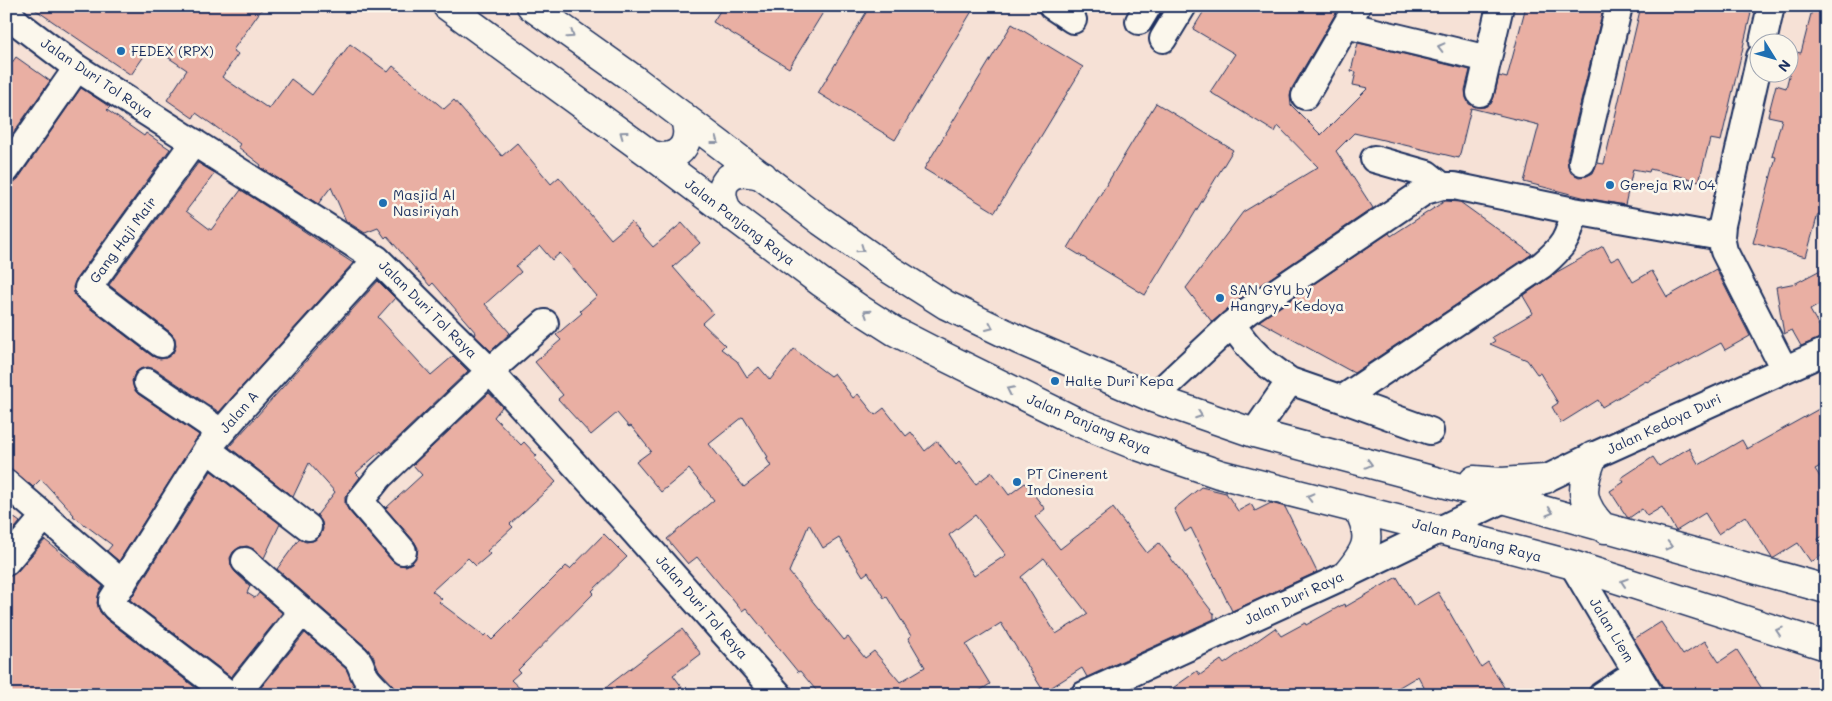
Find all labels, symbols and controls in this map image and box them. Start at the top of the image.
one-way arrow [565,29,574,37]
north arrow [1750,32,1800,82]
street label: Jalan Duri Tol Raya [37,33,157,122]
place label: FEDEX (RPX) [131,41,214,60]
one-way arrow [1436,42,1445,53]
marker: FEDEX (RPX) [115,45,127,57]
text: N [1774,56,1796,76]
one-way arrow [620,132,629,140]
one-way arrow [710,135,720,144]
street label: Jalan Panjang Raya [681,174,799,269]
place label: Gereja RW 04 [1620,175,1716,194]
marker: Gereja RW 04 [1604,179,1616,191]
place label: Masjid Al Nasiriyah [393,185,458,220]
street label: Gang Haji Mair [85,193,161,287]
marker: Masjid Al Nasiriyah [377,197,389,209]
one-way arrow [855,243,864,252]
street label: Jalan Duri Tol Raya [375,255,482,362]
place label: SAN GYU by Hangry - Kedoya [1230,280,1344,315]
marker: SAN GYU by Hangry - Kedoya [1214,292,1226,304]
one-way arrow [863,310,873,319]
one-way arrow [985,321,994,331]
place label: Halte Duri Kepa [1065,371,1174,390]
marker: Halte Duri Kepa [1049,375,1061,387]
street label: Jalan A [215,386,262,437]
one-way arrow [1006,386,1015,397]
street label: Jalan Panjang Raya [1024,389,1154,458]
street label: Jalan Kedoya Duri [1603,389,1724,458]
one-way arrow [1194,409,1202,419]
one-way arrow [1364,458,1373,469]
place label: PT Cinerent Indonesia [1027,464,1108,499]
marker: PT Cinerent Indonesia [1011,476,1023,488]
one-way arrow [1306,492,1315,503]
one-way arrow [1545,507,1553,517]
street label: Jalan Panjang Raya [1410,513,1544,566]
one-way arrow [1665,540,1673,551]
street label: Jalan Duri Tol Raya [652,551,753,663]
street label: Jalan Duri Raya [1241,566,1347,629]
one-way arrow [1621,578,1629,588]
street label: Jalan Liem [1586,594,1639,666]
one-way arrow [1776,627,1784,637]

